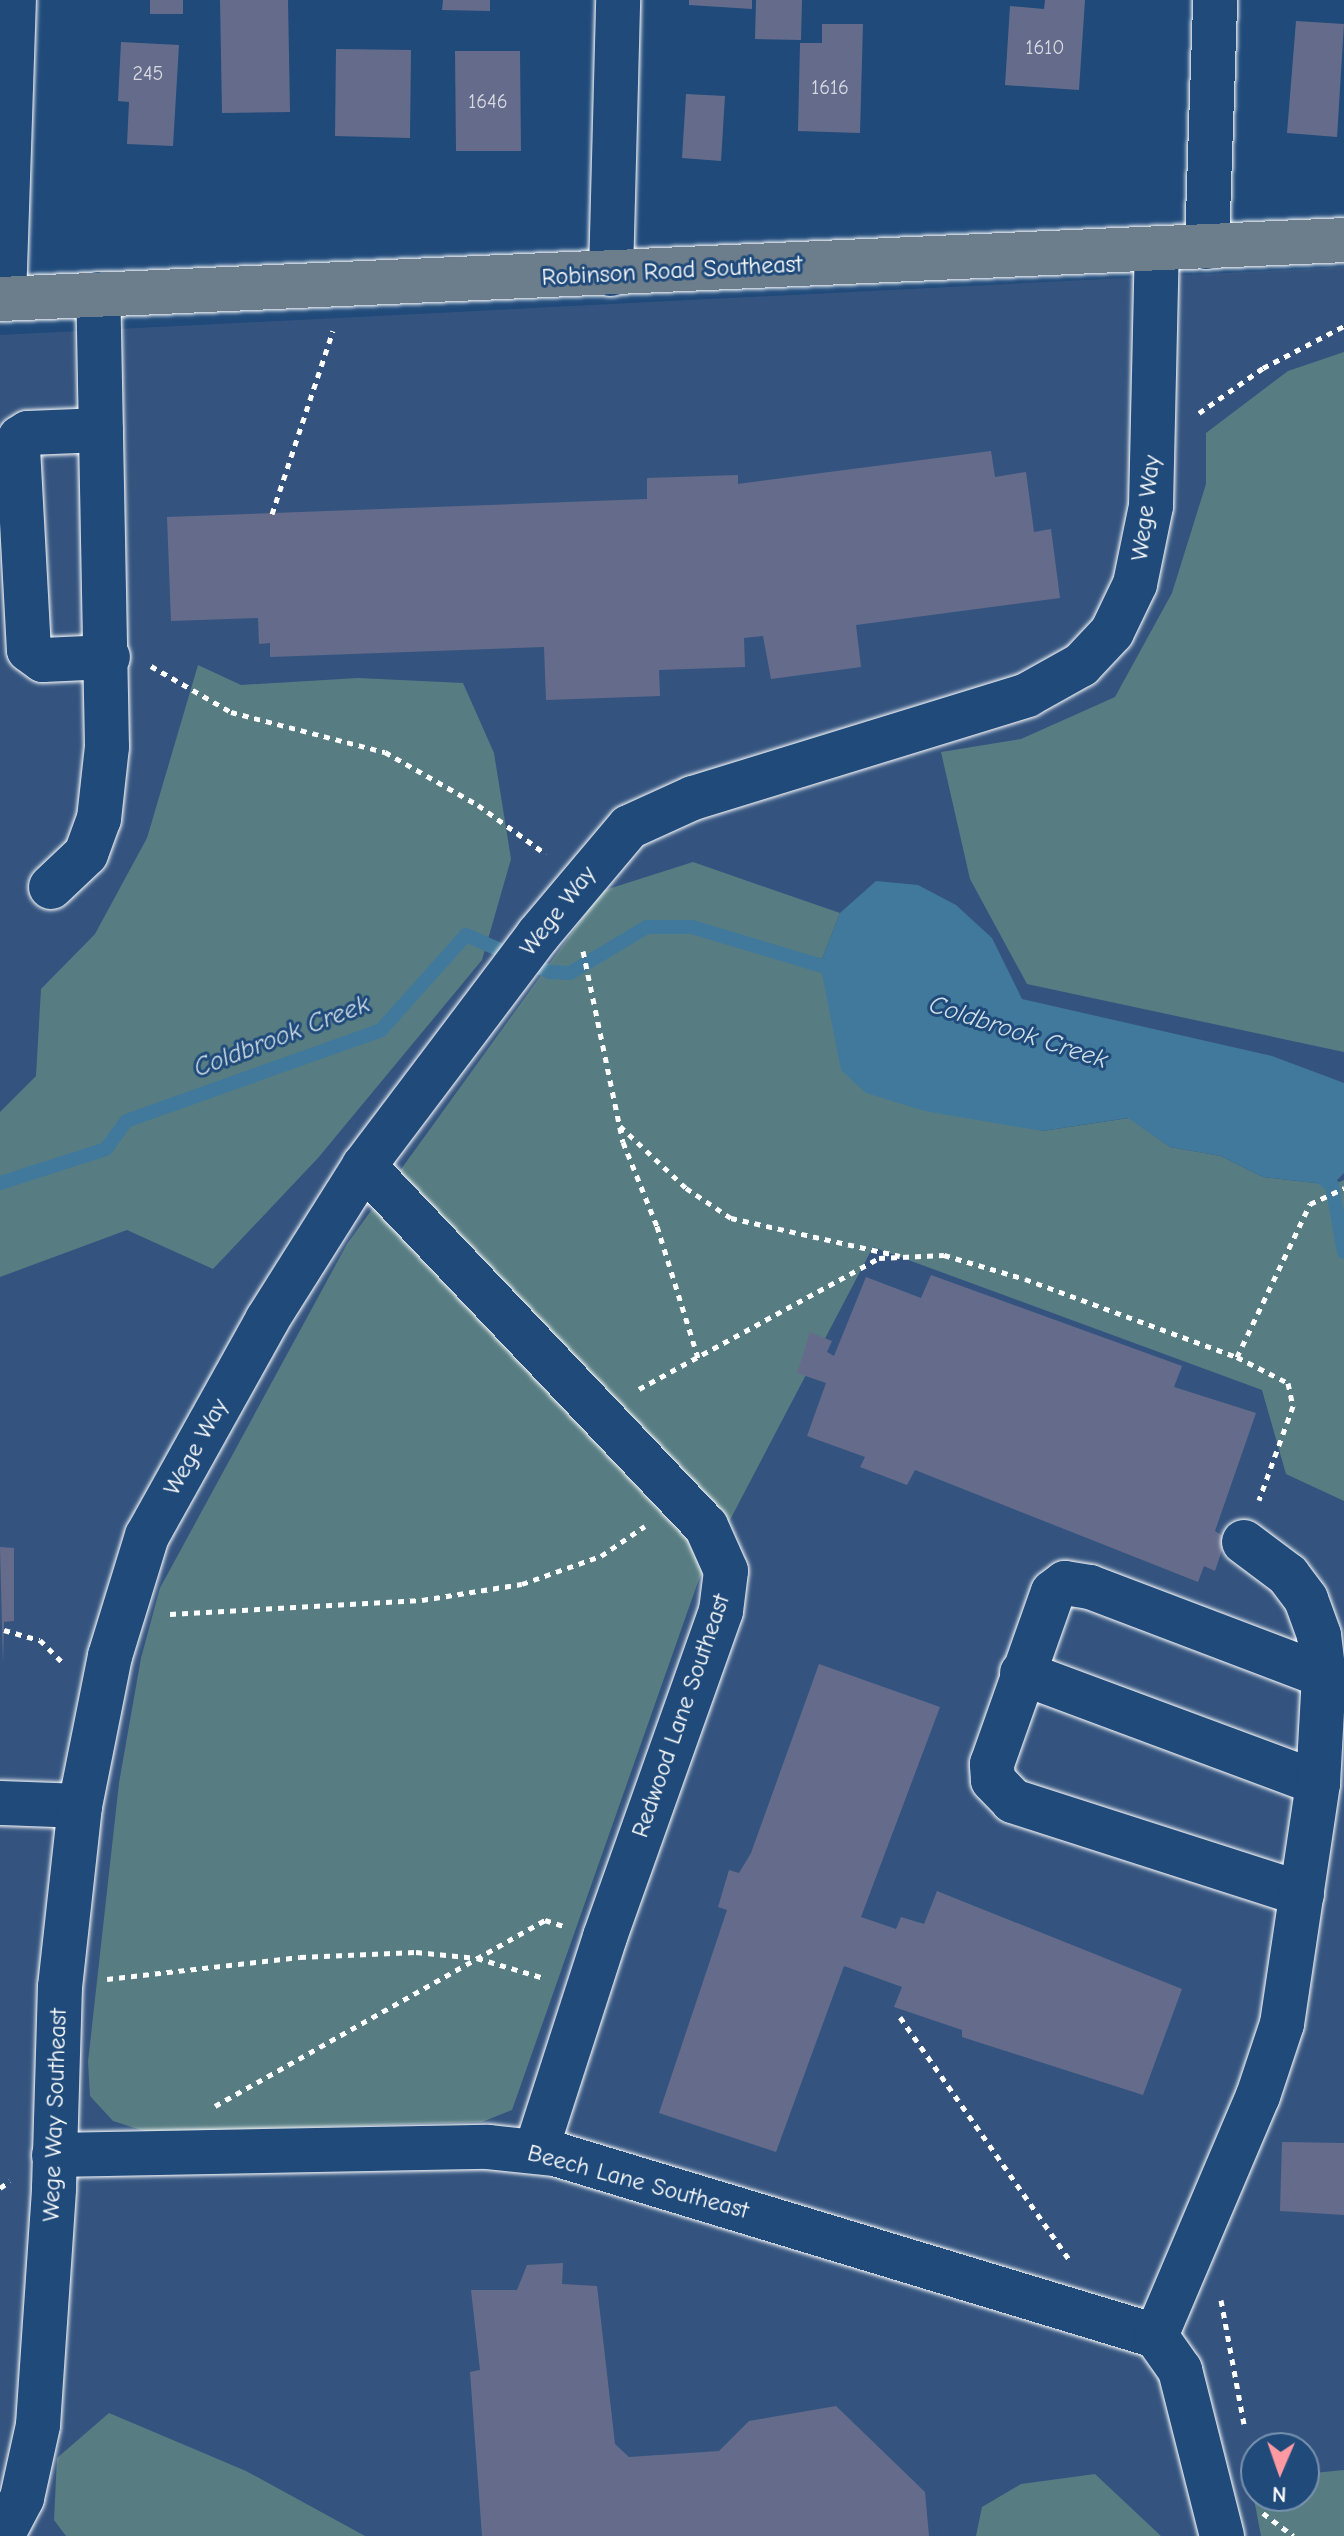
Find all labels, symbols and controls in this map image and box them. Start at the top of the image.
house number: 1610 [1026,35,1064,59]
house number: 245 [133,61,163,85]
house number: 1616 [811,75,849,99]
house number: 1646 [468,89,508,113]
street label: Robinson Road Southeast [541,250,803,292]
street label: Wege Way [1125,454,1167,562]
street label: Wege Way [514,860,602,962]
water label: Coldbrook Creek [190,989,374,1085]
water label: Coldbrook Creek [925,989,1111,1077]
street label: Wege Way [158,1394,234,1500]
street label: Redwood Lane Southeast [626,1591,736,1841]
street label: Wege Way Southeast [37,2008,73,2222]
street label: Beech Lane Southeast [524,2139,752,2225]
north arrow [1240,2432,1320,2512]
text: N [1272,2481,1287,2507]

